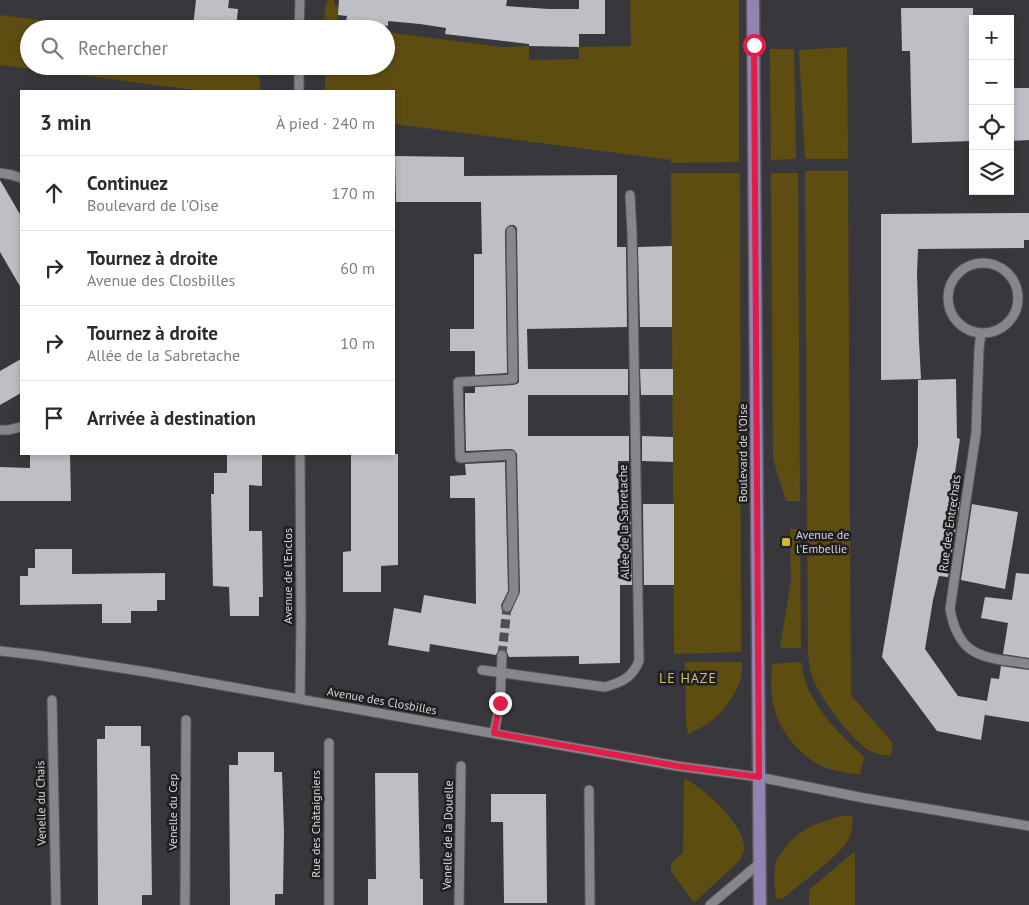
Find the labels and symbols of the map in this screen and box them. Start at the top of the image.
route start [743,34,766,57]
street label: Boulevard de l'Oise [735,404,750,502]
street label: Allée de la Sabretache [615,464,632,580]
street label: Rue des Entrechats [935,473,964,572]
place label: Avenue de l'Embellie [796,527,849,556]
street label: Avenue de l'Enclos [280,528,295,624]
marker: Avenue de l'Embellie [780,536,792,548]
district label: LE HAZE [659,669,717,687]
street label: Avenue des Closbilles [326,683,438,718]
route end [489,692,512,715]
street label: Venelle du Chais [32,760,49,847]
street label: Rue des Châtaigniers [308,770,323,878]
street label: Venelle du Cep [165,774,180,851]
street label: Venelle de la Douelle [439,780,456,891]

